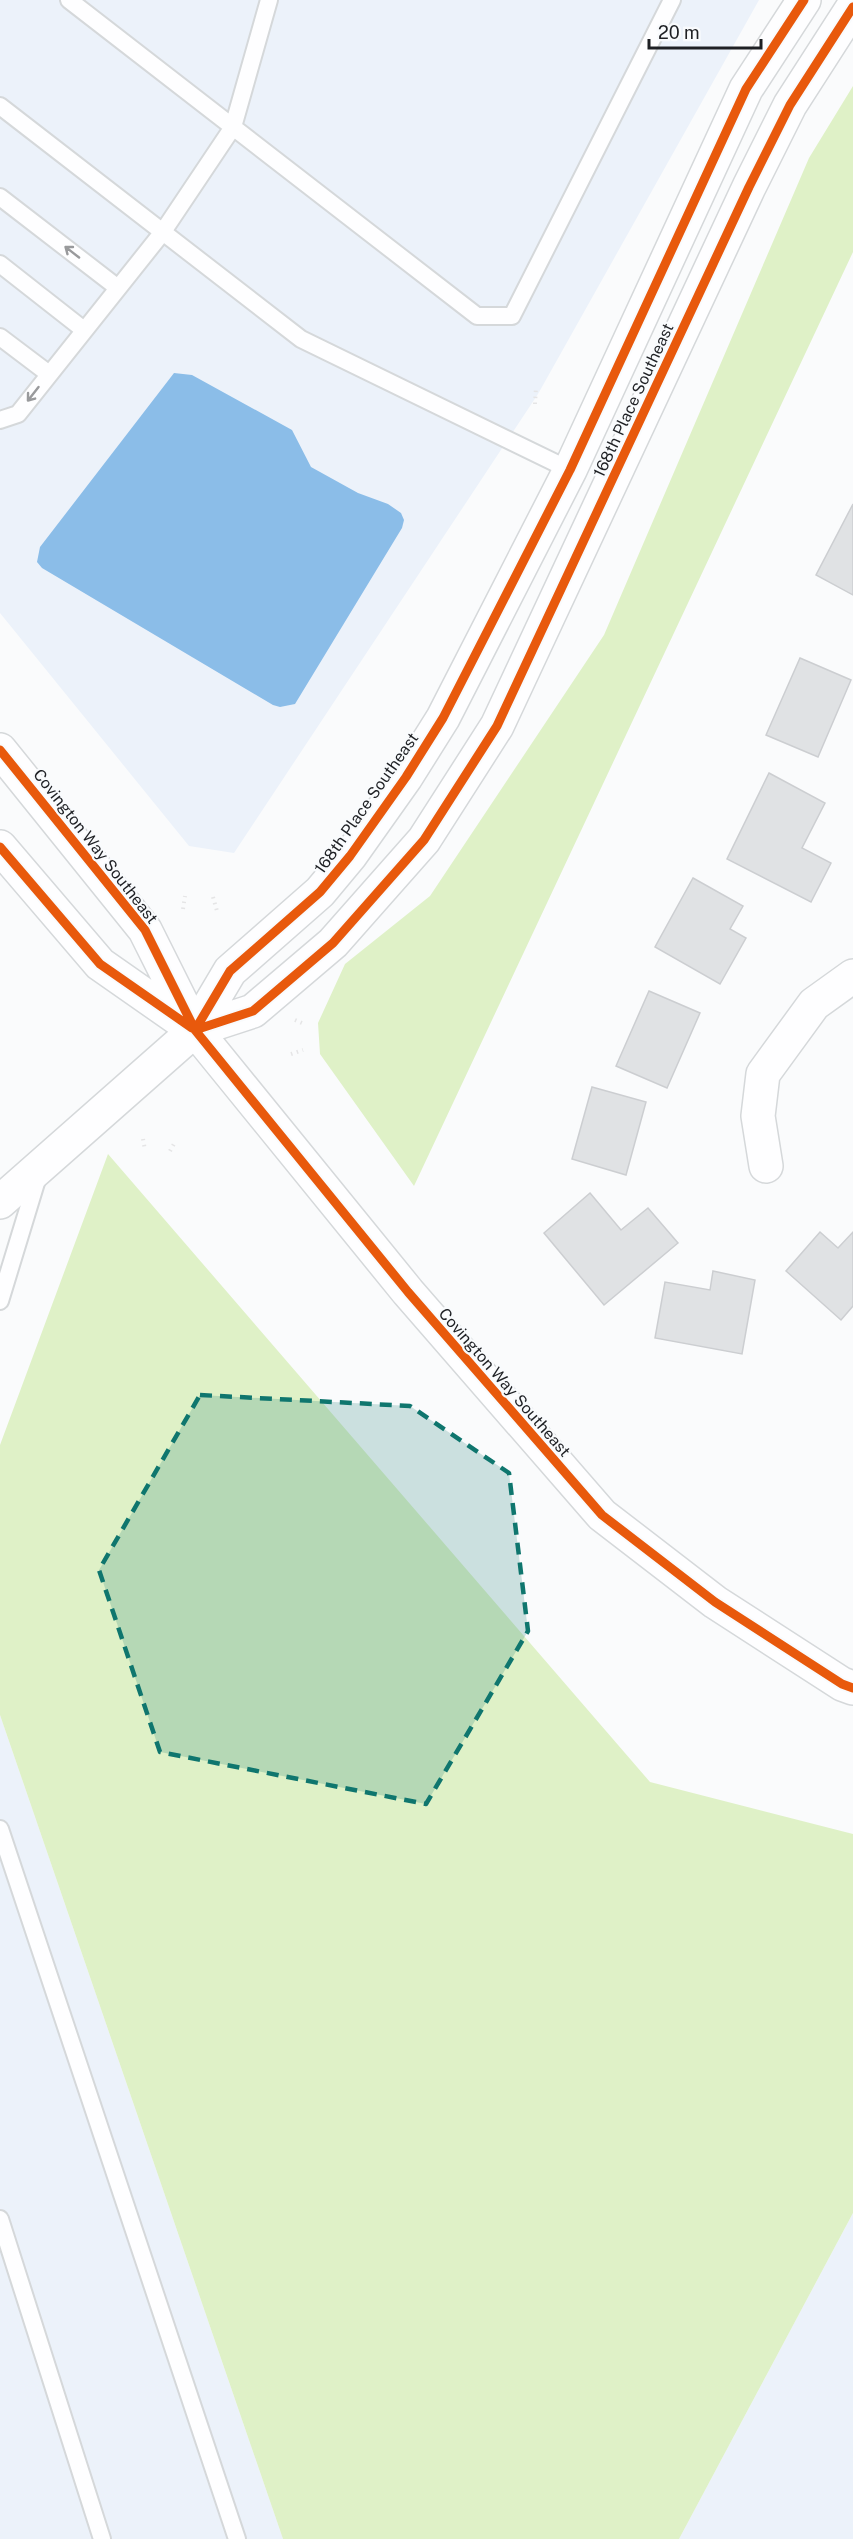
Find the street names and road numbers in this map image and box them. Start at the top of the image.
street label: 168th Place Southeast [589,320,678,480]
street label: 168th Place Southeast [311,729,422,877]
street label: Covington Way Southeast [29,765,162,927]
street label: Covington Way Southeast [435,1304,574,1461]

